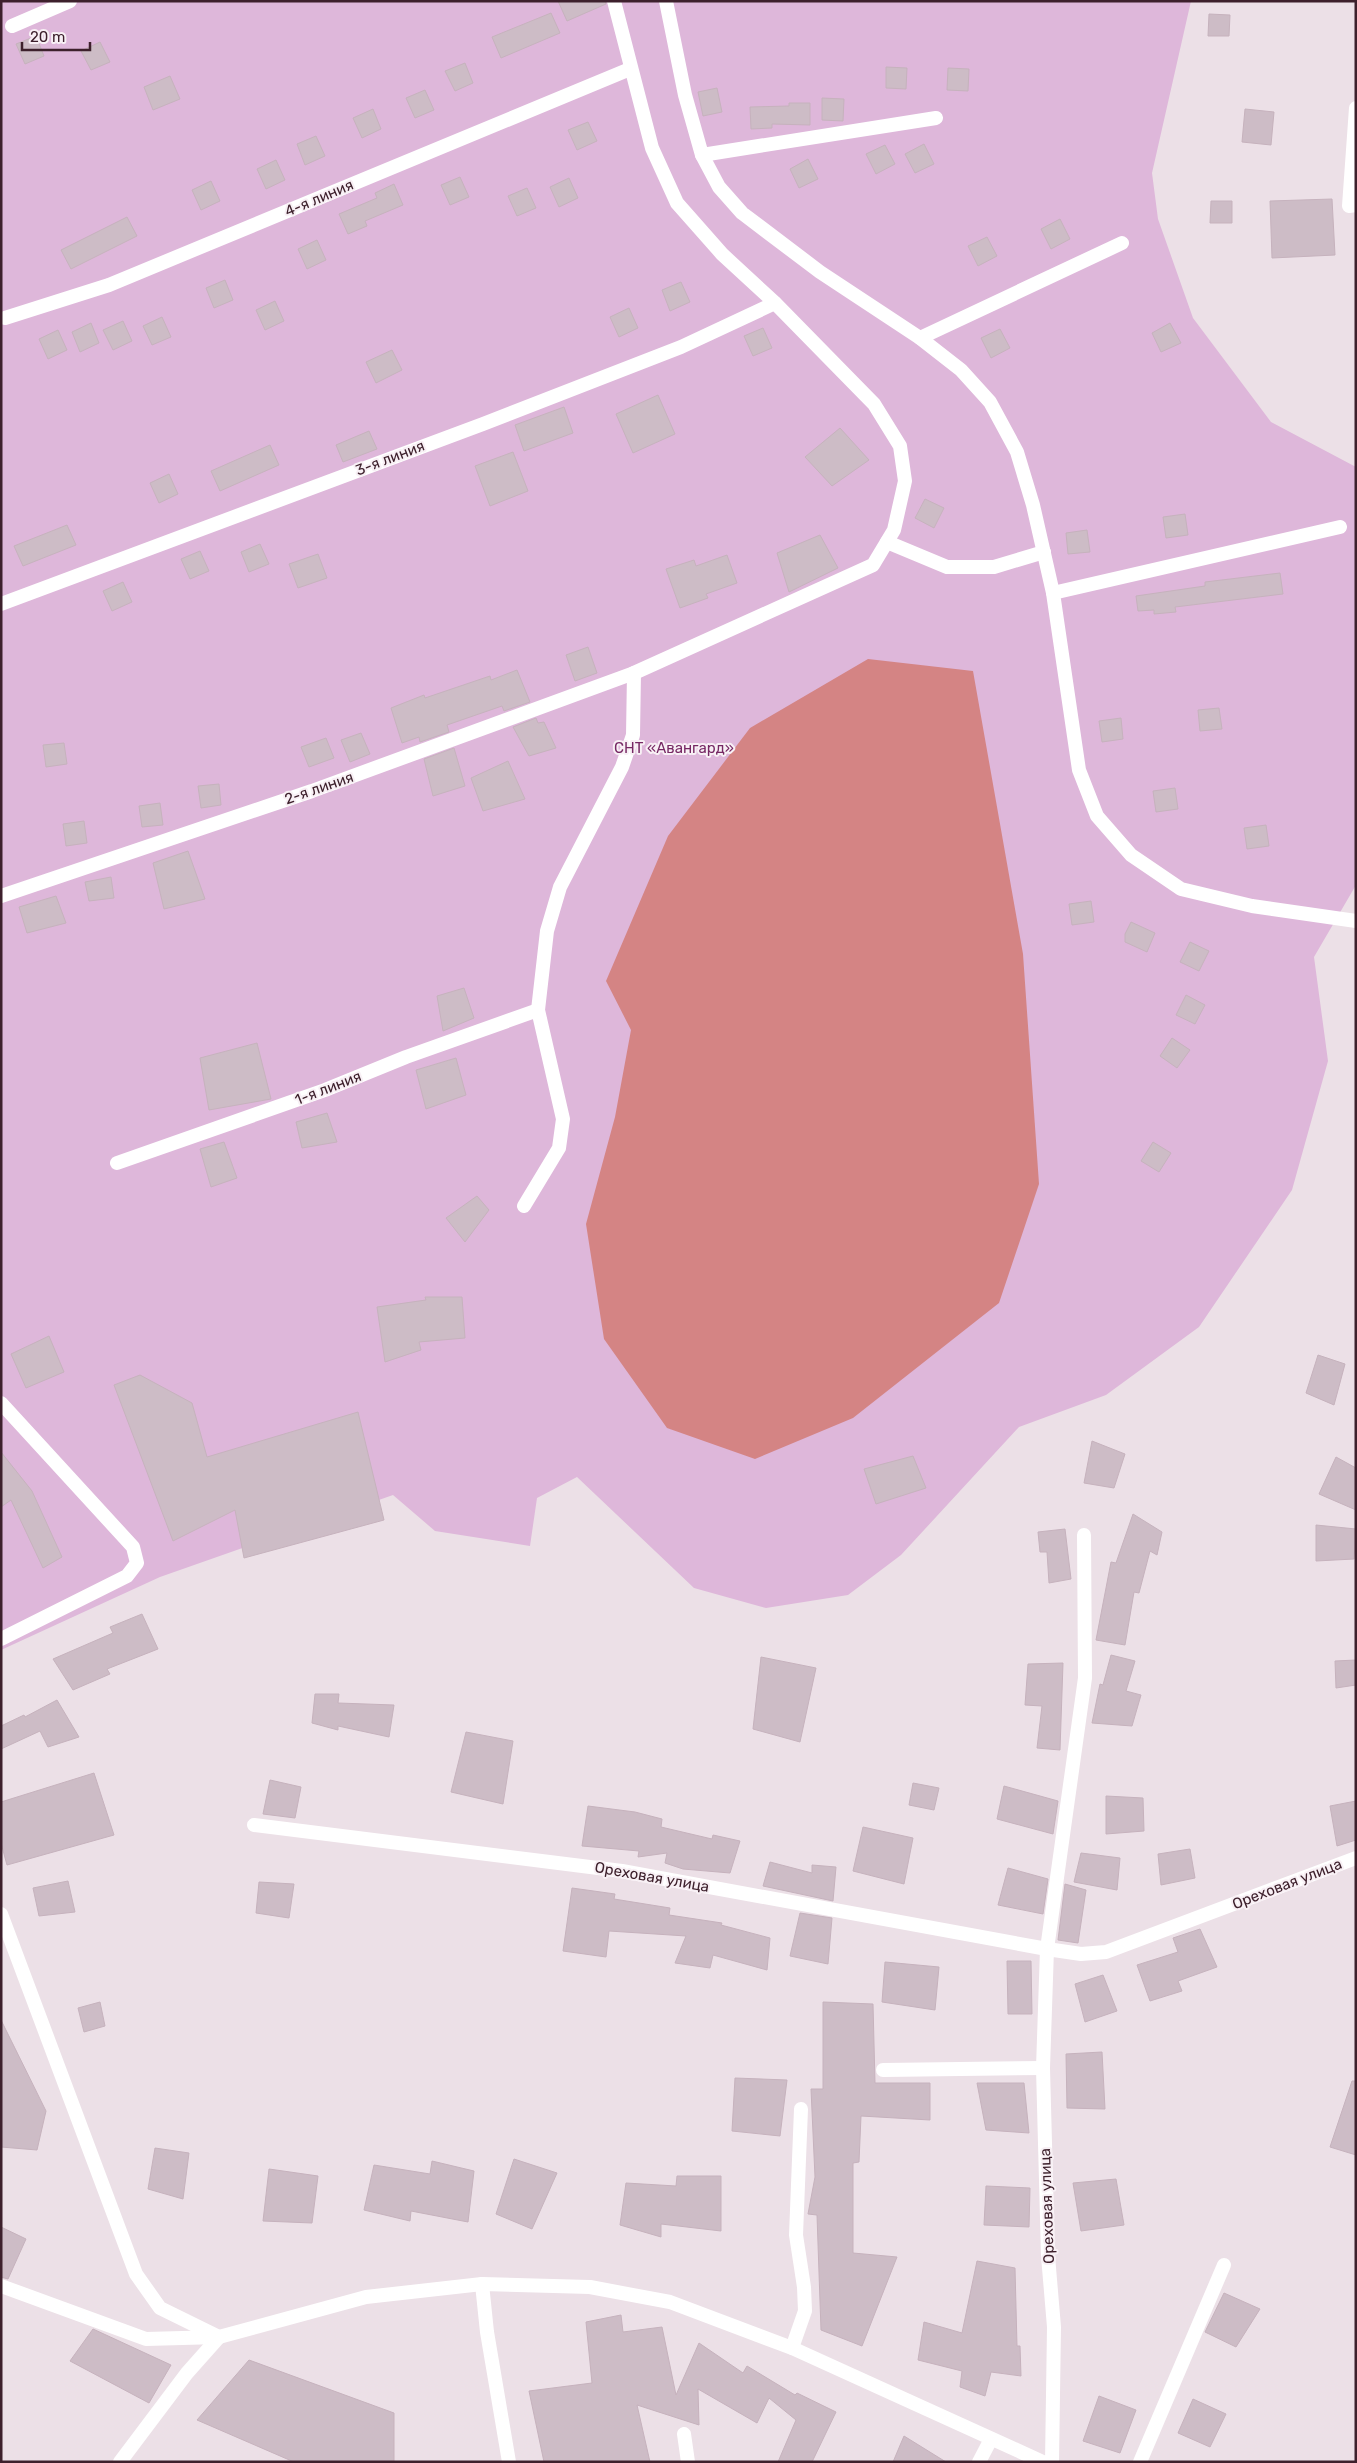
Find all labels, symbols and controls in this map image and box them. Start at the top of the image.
scale bar [22,20,90,52]
text: 20 m [30,28,65,46]
street label: 4-я линия [282,176,356,220]
street label: 3-я линия [353,437,427,479]
park label: СНТ «Авангард» [614,739,734,757]
street label: 2-я линия [282,768,356,808]
street label: 1-я линия [292,1067,364,1109]
street label: Ореховая улица [1230,1855,1344,1913]
street label: Ореховая улица [593,1858,711,1896]
street label: Ореховая улица [1036,2148,1058,2264]

